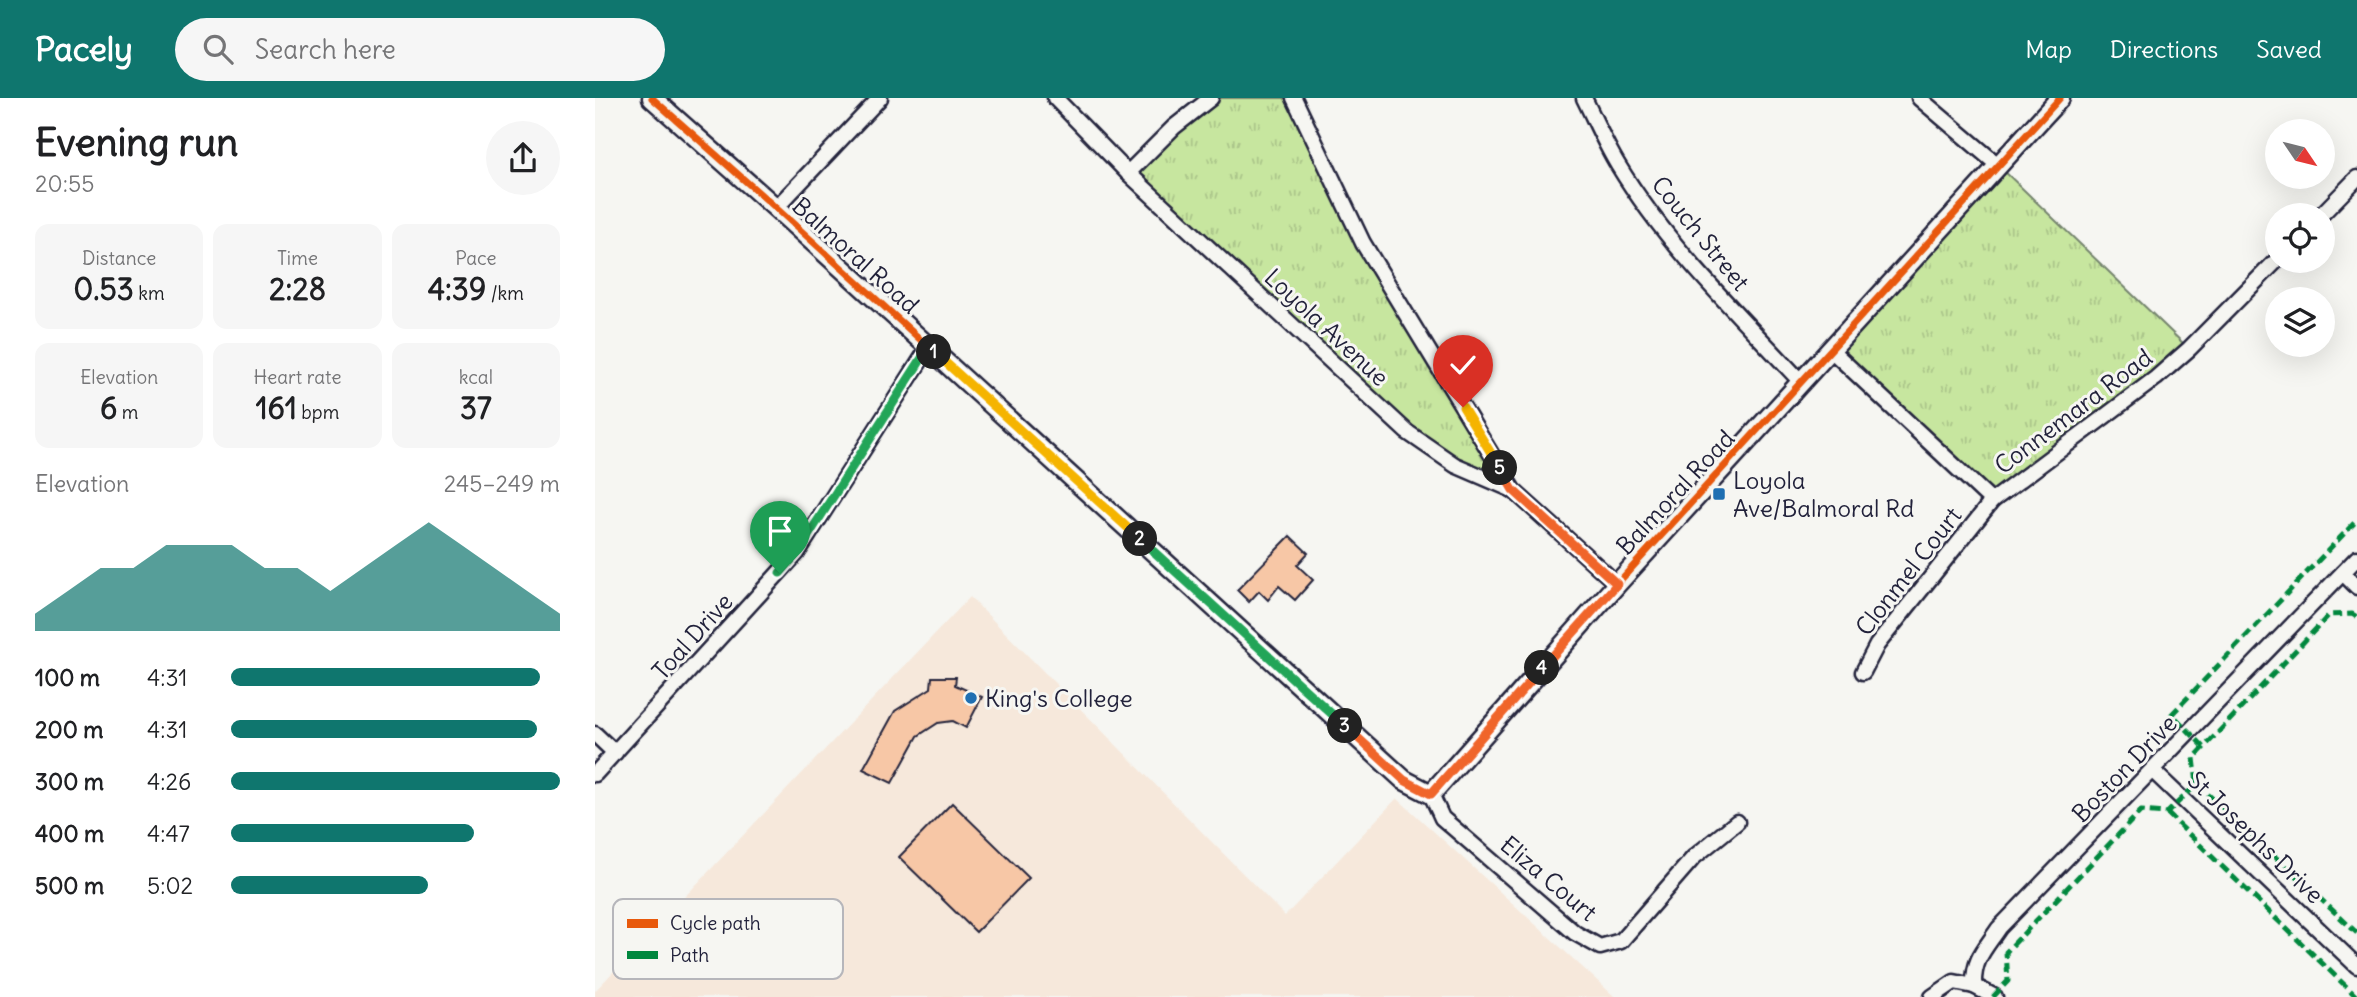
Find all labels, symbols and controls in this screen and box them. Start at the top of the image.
search box [175,18,665,81]
text: Pacely [35,28,133,70]
icon: search [199,30,237,68]
text: Search here [255,33,396,66]
text: Map [2025,34,2072,64]
text: Directions [2110,34,2218,64]
text: Saved [2256,34,2322,64]
text: Evening run [35,119,238,166]
north arrow [2265,119,2335,189]
map controls [2265,119,2335,357]
button: share [486,121,560,195]
text: 20:55 [35,169,94,198]
street label: Couch Street [1646,170,1756,296]
street label: Balmoral Road [787,190,925,320]
button: locate [2265,203,2335,273]
text: Distance [82,246,156,270]
text: Time [277,246,318,270]
text: Pace [455,246,496,270]
street label: Loyola Avenue [1259,262,1395,392]
text: 0.53 [74,270,134,308]
text: 2:28 [269,270,326,308]
text: 4:39 [428,270,486,308]
text: km [134,281,165,305]
text: /km [486,281,524,305]
button: layers [2265,287,2335,357]
pin: 1 [917,334,951,370]
pin [1433,335,1493,407]
text: 1 [930,339,937,363]
street label: Connemara Road [1988,342,2158,480]
icon: check [1444,346,1482,384]
text: Elevation [80,365,158,389]
text: Heart rate [253,365,342,389]
text: kcal [459,365,493,389]
text: 6 [100,389,117,427]
text: 161 [256,389,297,427]
text: 37 [460,389,492,427]
text: m [117,400,138,424]
text: bpm [297,400,339,424]
street label: Balmoral Road [1609,423,1741,561]
pin: 5 [1483,450,1517,486]
text: 5 [1494,455,1505,479]
place label: Loyola Ave/Balmoral Rd [1733,465,1914,523]
text: Elevation [35,469,129,498]
text: 245–249 m [444,469,560,498]
marker: Loyola Ave/Balmoral Rd [1711,486,1727,502]
pin [750,501,810,573]
street label: Clonmel Court [1849,501,1967,641]
icon: arrive [761,512,799,550]
pin: 2 [1123,522,1157,556]
text: 2 [1134,526,1145,550]
street label: Toal Drive [645,587,739,685]
pin: 4 [1525,650,1559,686]
text: 4 [1536,655,1547,679]
text: 100 m [35,663,100,692]
text: 4:31 [147,663,187,692]
place label: King's College [985,683,1133,713]
marker: King's College [963,690,979,706]
pin: 3 [1327,708,1363,744]
street label: Boston Drive [2065,708,2183,828]
text: 3 [1339,713,1350,737]
text: 200 m [35,715,104,744]
text: 4:31 [147,715,187,744]
street label: St Josephs Drive [2182,765,2330,909]
text: 300 m [35,767,104,796]
text: 4:26 [147,767,191,796]
text: 400 m [35,819,104,848]
text: 4:47 [147,819,190,848]
street label: Eliza Court [1495,829,1603,927]
text: 500 m [35,871,104,900]
text: 5:02 [147,871,193,900]
legend [613,899,843,979]
text: Cycle path [670,911,761,935]
text: Path [670,943,709,967]

